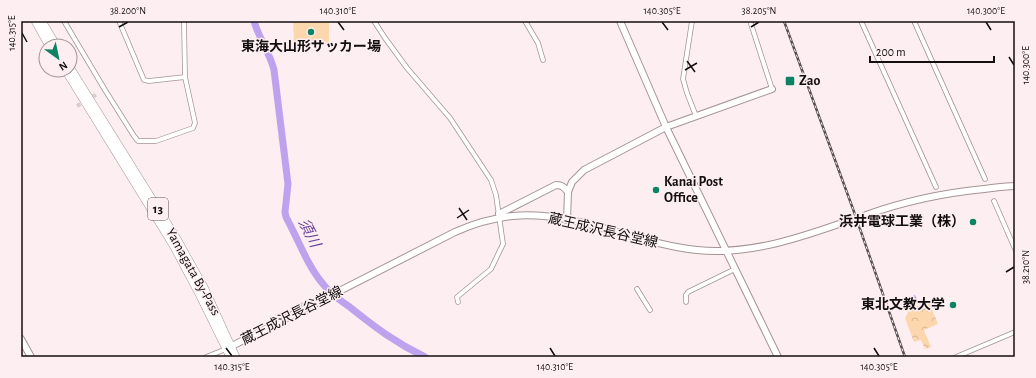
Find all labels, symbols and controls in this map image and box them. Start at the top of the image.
text: 38.200°N [110,6,146,16]
text: 140.310°E [320,6,356,16]
text: 140.305°E [643,6,681,16]
text: 38.205°N [742,6,776,16]
text: 140.300°E [967,6,1005,16]
text: 140.315°E [7,15,17,51]
marker: 東海大山形サッカー場 [306,27,316,37]
north arrow [38,38,78,78]
scale bar [870,38,994,64]
place label: 東海大山形サッカー場 [241,39,381,54]
text: 200 m [876,46,906,58]
text: 140.300°E [1021,46,1031,84]
text: N [57,59,69,73]
place label: Zao [799,74,820,88]
marker: Zao [784,75,796,87]
place label: Kanai Post Office [664,175,723,205]
marker: Kanai Post Office [651,185,661,195]
road number: 13 [148,198,168,220]
street label: 蔵王成沢長谷堂線 [547,211,659,250]
place label: 浜井電球工業（株） [839,213,965,229]
water label: 須川 [296,216,324,252]
marker: 浜井電球工業（株） [968,217,978,227]
street label: Yamagata By-Pass [163,226,223,318]
text: 38.210°N [1021,250,1031,284]
street label: 蔵王成沢長谷堂線 [238,283,345,348]
place label: 東北文教大学 [861,297,945,312]
marker: 東北文教大学 [948,300,958,310]
text: 140.315°E [214,362,250,372]
text: 140.310°E [537,362,573,372]
text: 140.305°E [860,362,898,372]

